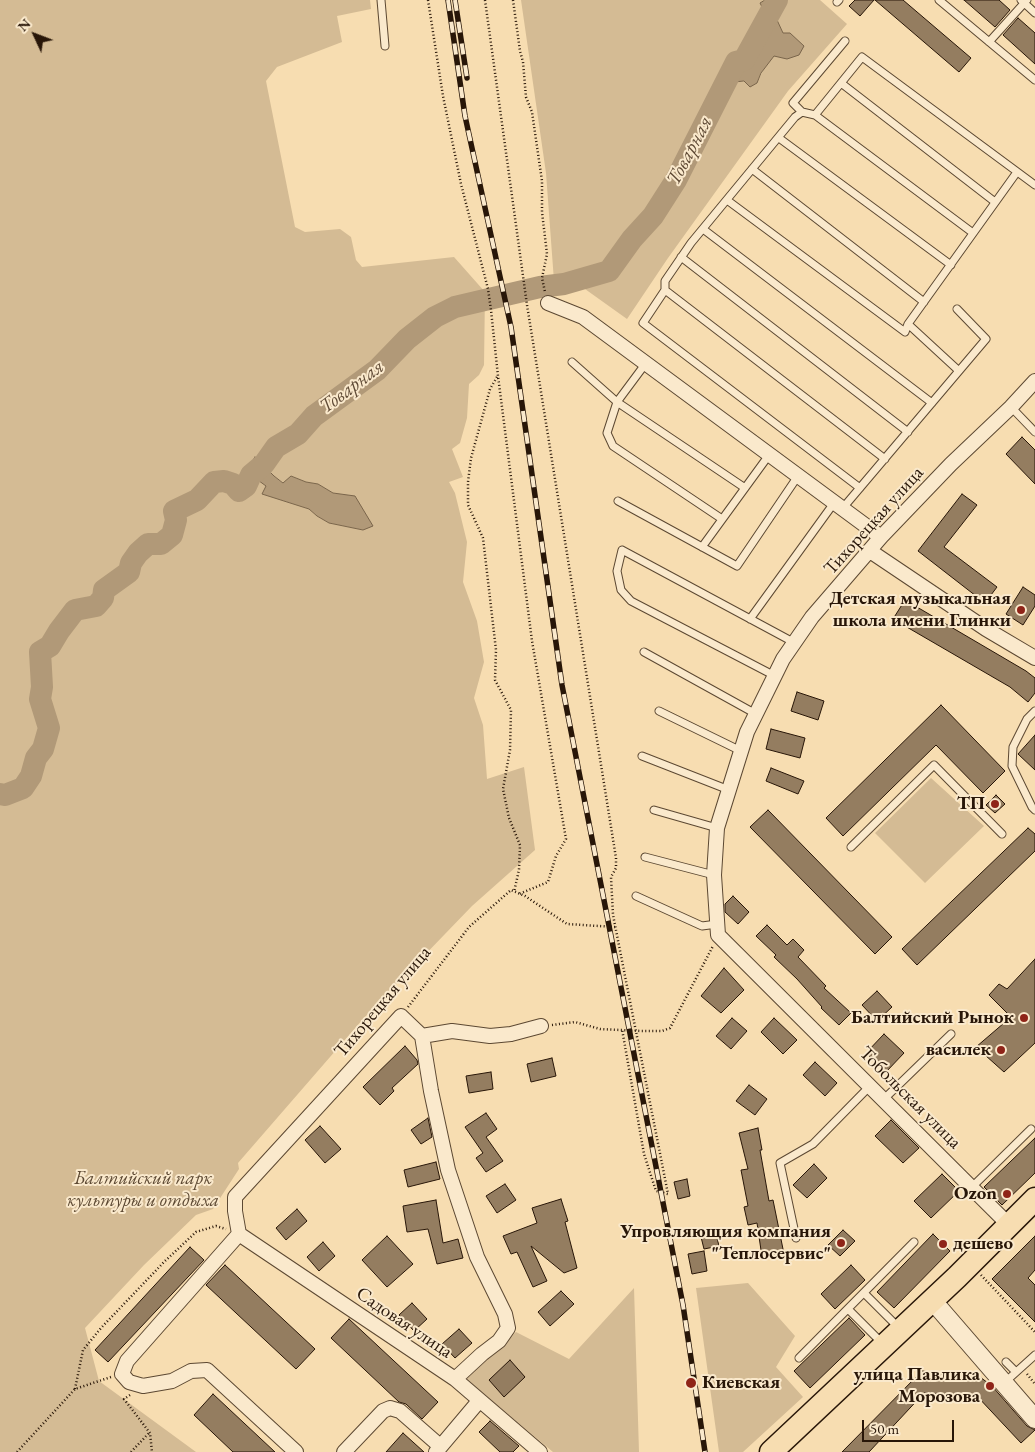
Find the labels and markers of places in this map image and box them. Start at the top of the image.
place label: Детская музыкальная школа имени Глинки [829,588,1011,632]
marker: Детская музыкальная школа имени Глинки [1015,604,1027,616]
place label: ТП [957,793,985,815]
marker: ТП [989,798,1001,810]
place label: Балтийский Рынок [851,1007,1014,1029]
marker: Балтийский Рынок [1018,1012,1030,1024]
place label: василек [926,1039,991,1061]
marker: василек [995,1044,1007,1056]
place label: Ozon [954,1183,997,1205]
marker: Ozon [1001,1188,1013,1200]
place label: Упровляющия компания "Теплосервис" [620,1221,831,1265]
place label: дешево [953,1233,1013,1255]
marker: Упровляющия компания "Теплосервис" [835,1237,847,1249]
marker: дешево [937,1238,949,1250]
place label: улица Павлика Морозова [853,1364,980,1408]
place label: Киевская [702,1372,780,1394]
marker: Киевская [684,1376,698,1390]
marker: улица Павлика Морозова [984,1380,996,1392]

